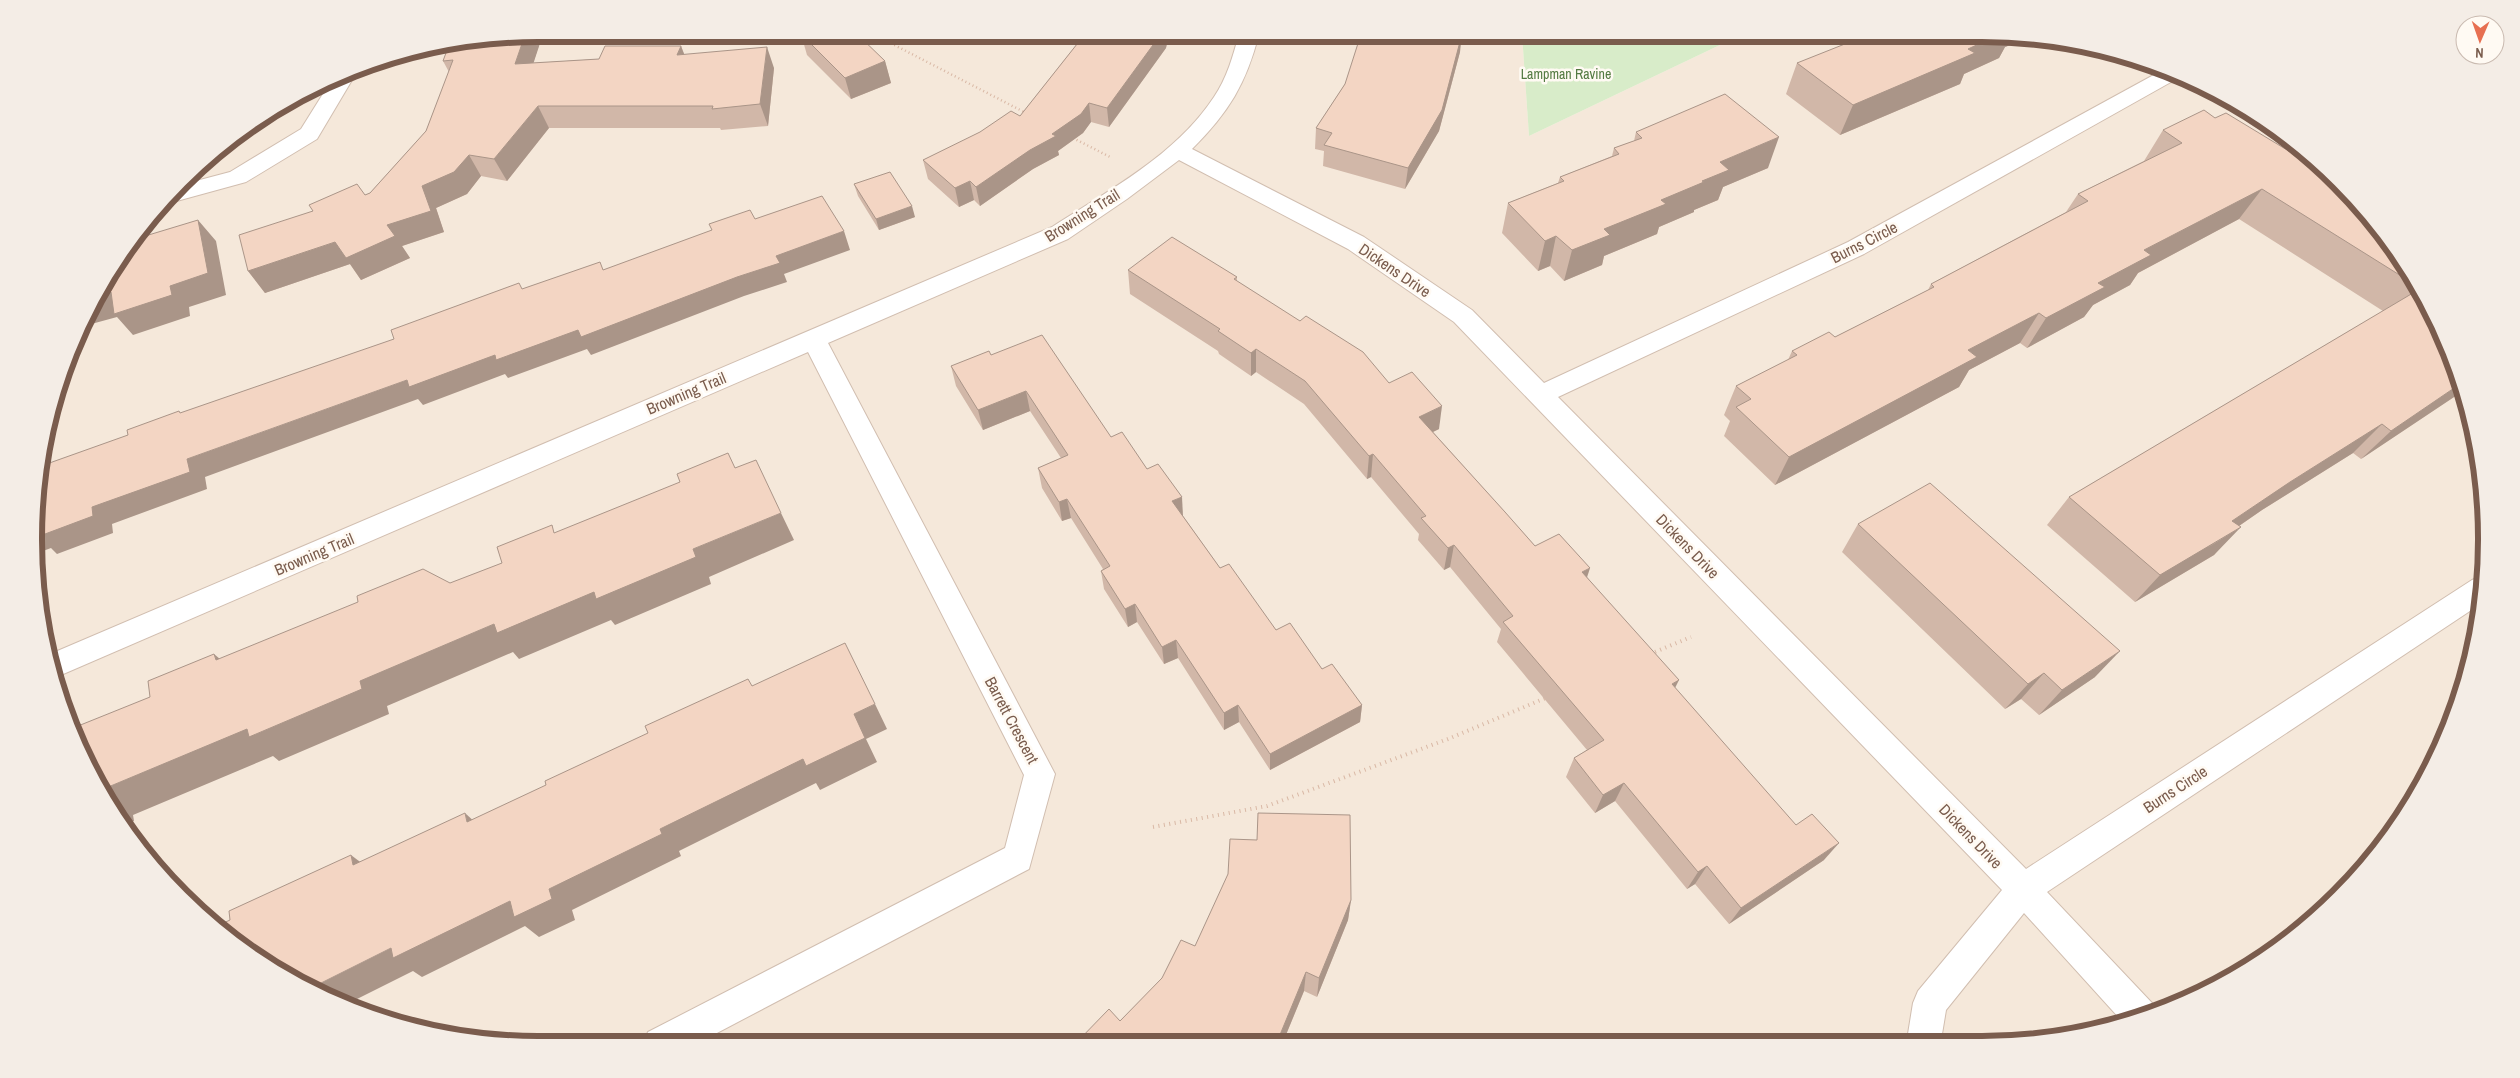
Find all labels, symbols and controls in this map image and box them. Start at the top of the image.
north arrow [2455,15,2505,65]
text: N [2475,44,2484,62]
park label: Lampman Ravine [1521,65,1611,83]
street label: Browning Trail [1040,183,1124,247]
street label: Burns Circle [1827,216,1901,268]
street label: Dickens Drive [1355,238,1435,302]
street label: Browning Trail [643,366,729,420]
street label: Dickens Drive [1651,509,1725,583]
street label: Browning Trail [271,527,357,581]
street label: Barrett Crescent [980,673,1044,768]
street label: Burns Circle [2139,760,2211,818]
street label: Dickens Drive [1934,799,2008,873]

